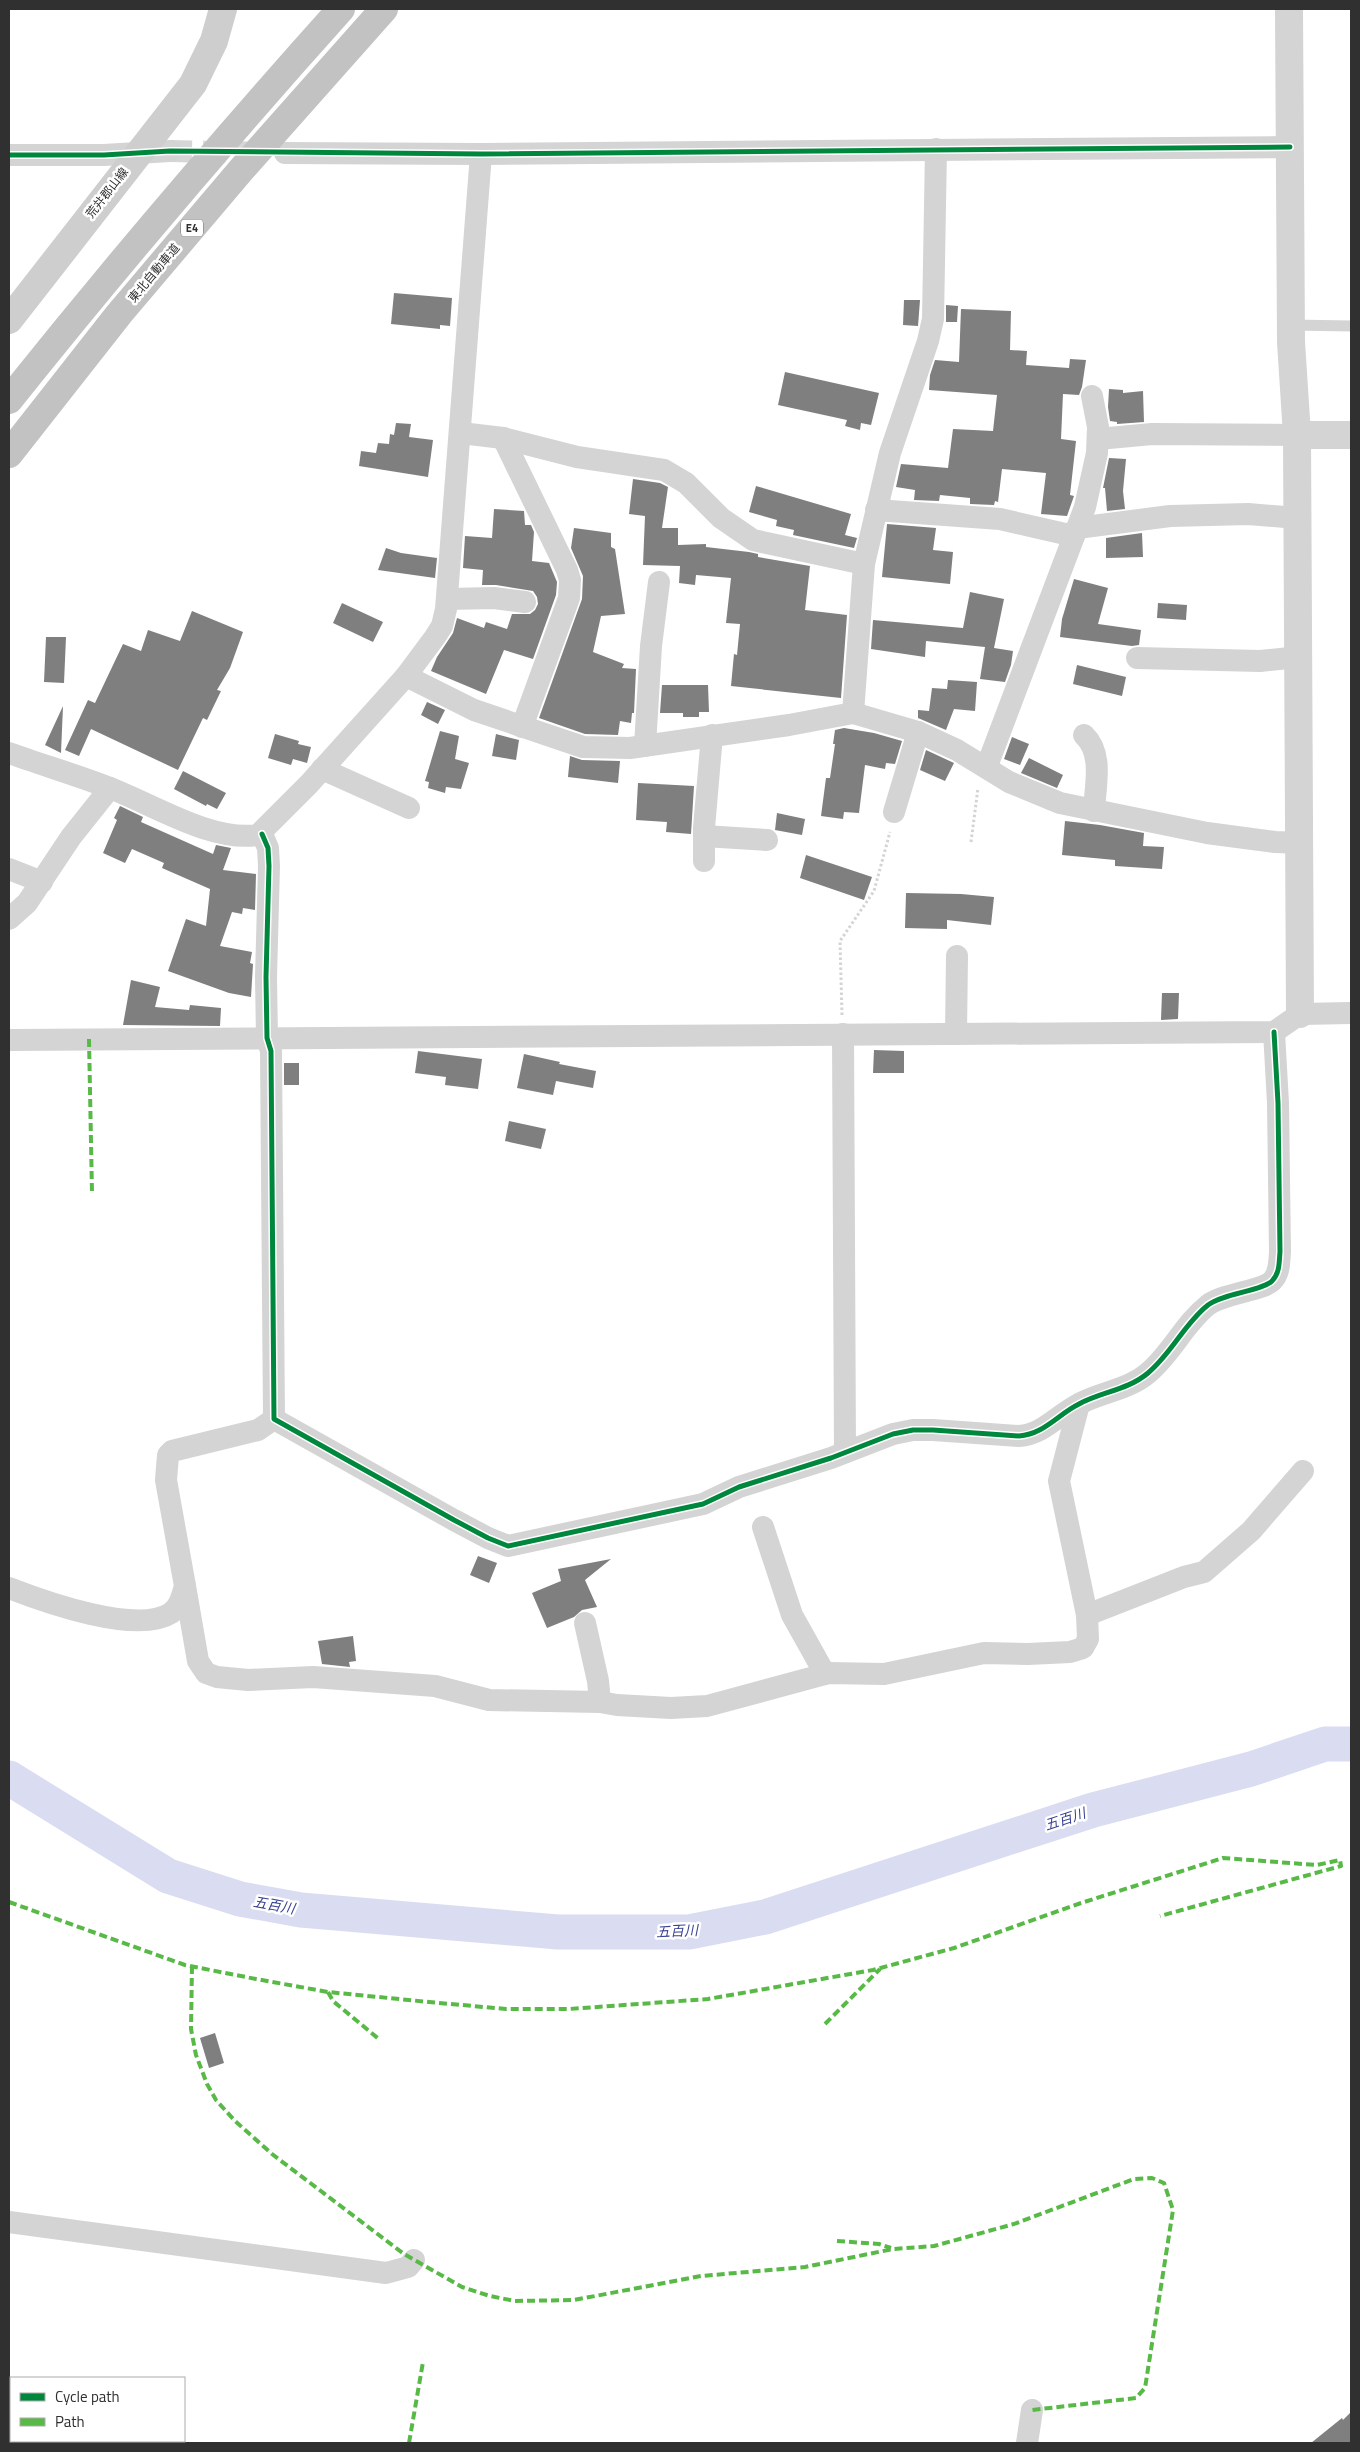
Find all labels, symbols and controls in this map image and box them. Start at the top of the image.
street label: 荒井郡山線 [81,163,133,222]
road number: E4 [181,220,203,237]
street label: 東北自動車道 [123,239,184,306]
water label: 五百川 [1042,1801,1090,1835]
water label: 五百川 [252,1891,299,1919]
water label: 五百川 [655,1919,700,1942]
legend [10,2377,185,2442]
text: Cycle path [55,2385,120,2408]
text: Path [55,2410,85,2433]

